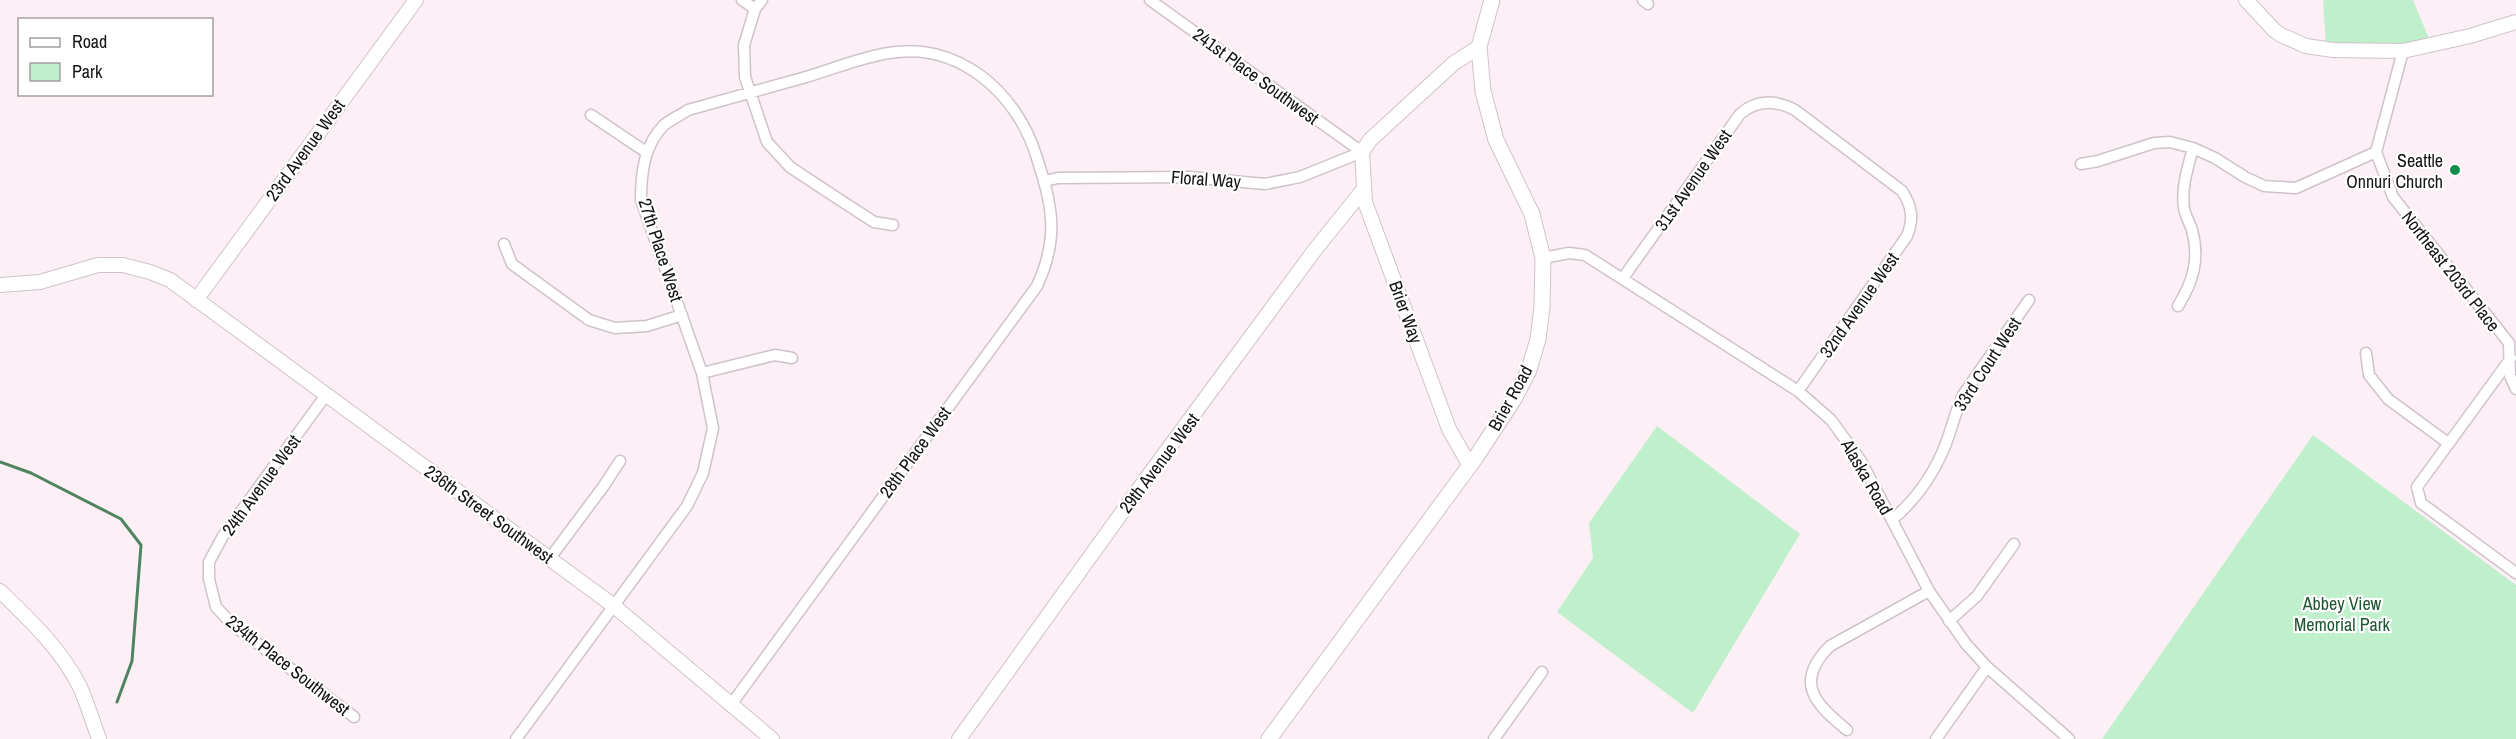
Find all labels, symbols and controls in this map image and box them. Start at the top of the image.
legend [18,18,213,96]
street label: 241st Place Southwest [1188,22,1324,130]
text: Road [72,29,107,54]
text: Park [72,59,103,84]
street label: 23rd Avenue West [260,94,350,206]
street label: 31st Avenue West [1649,124,1737,236]
place label: Seattle Onnuri Church [2346,148,2443,194]
marker: Seattle Onnuri Church [2448,163,2462,177]
street label: Floral Way [1170,164,1242,194]
street label: 27th Place West [633,195,689,305]
street label: Northeast 203rd Place [2396,205,2506,337]
street label: 32nd Avenue West [1813,247,1905,363]
street label: Brier Way [1383,277,1429,347]
street label: 33rd Court West [1947,312,2027,416]
street label: Brier Road [1482,361,1538,435]
street label: 28th Place West [873,401,957,503]
street label: 29th Avenue West [1113,408,1205,518]
street label: 24th Avenue West [216,429,306,541]
street label: Alaska Road [1835,434,1899,519]
street label: 236th Street Southwest [420,459,558,569]
park label: Abbey View Memorial Park [2294,591,2391,637]
street label: 234th Place Southwest [221,609,355,721]

